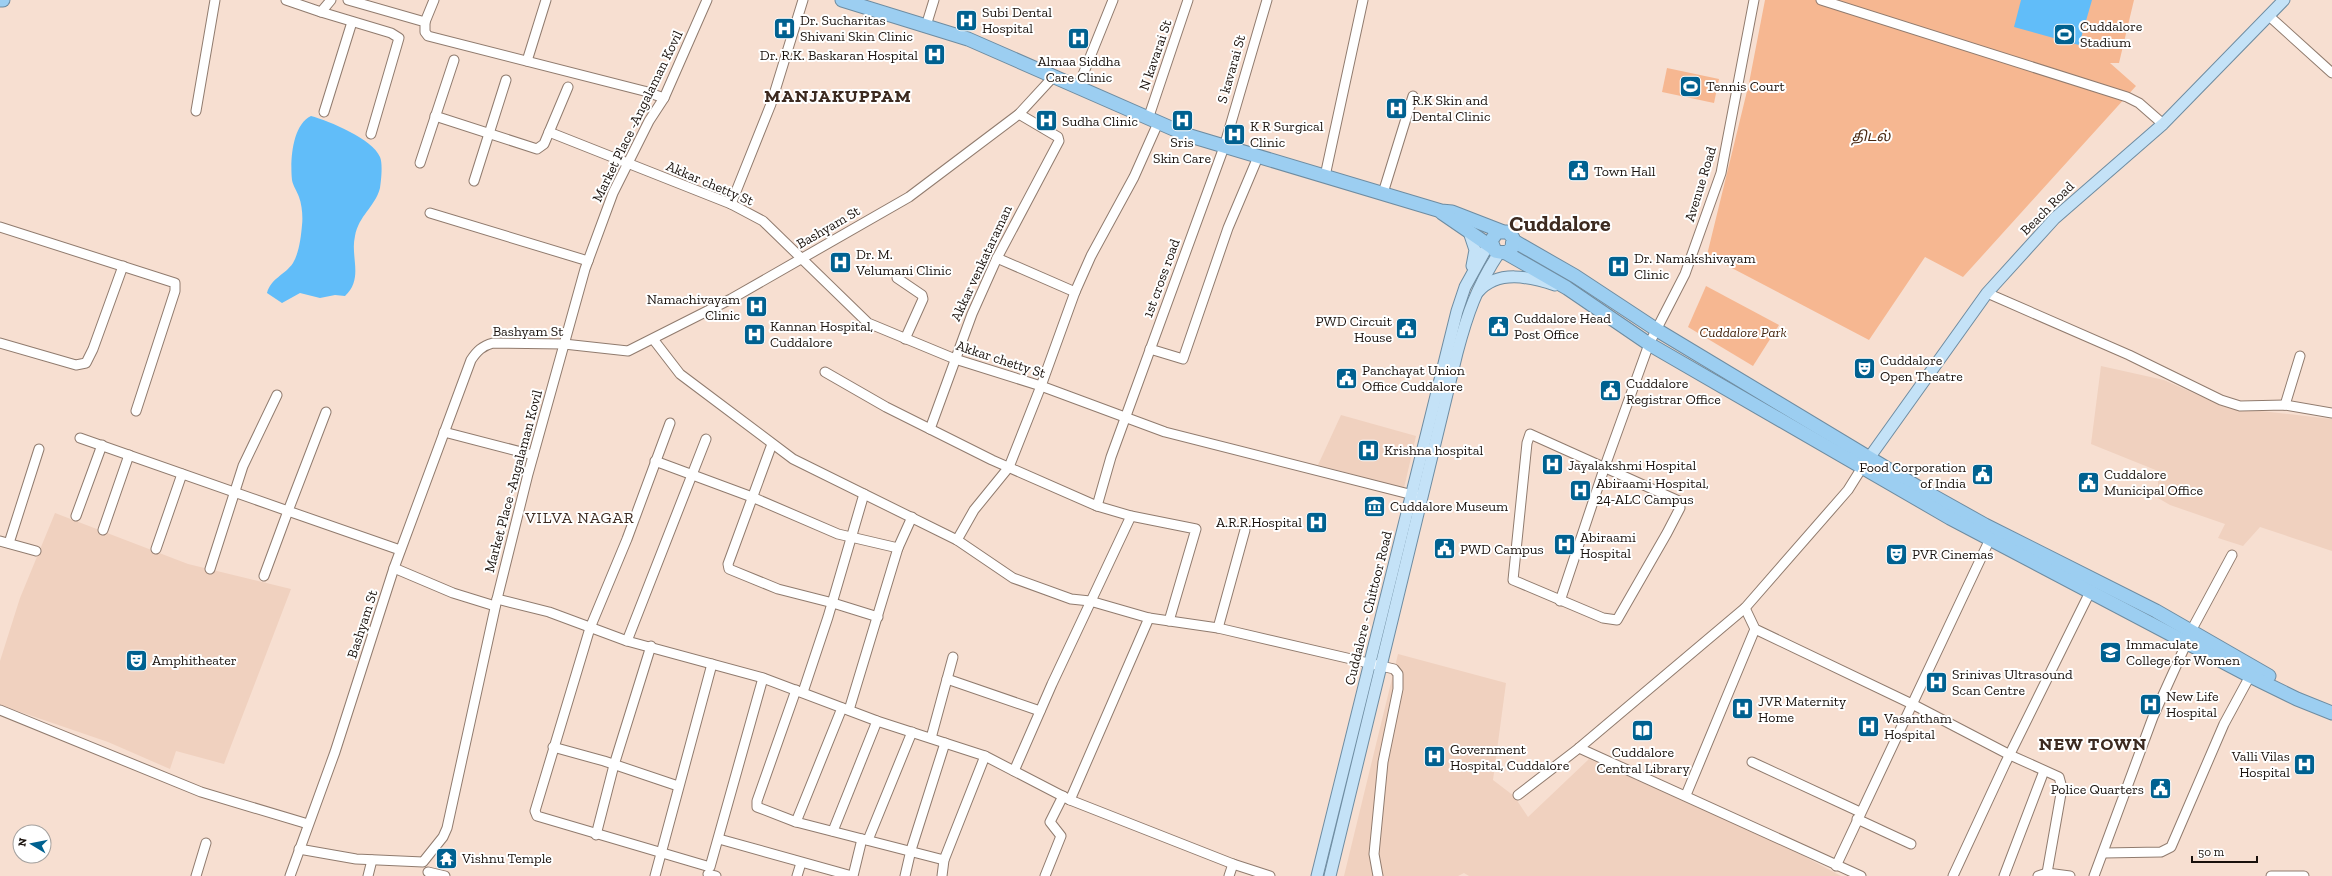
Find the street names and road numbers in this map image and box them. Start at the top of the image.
street label: N kavarai St [1135,17,1176,93]
street label: Market Place -Angalaman Kovil [589,28,687,205]
street label: S kavarai St [1214,32,1250,105]
street label: Avenue Road [1681,144,1720,224]
street label: Akkar chetty St [664,157,757,210]
street label: Beach Road [2017,178,2078,239]
street label: Bashyam St [793,202,864,252]
street label: Akkar venkataraman [947,203,1016,324]
street label: 1st cross road [1139,236,1184,320]
street label: Bashyam St [493,323,564,340]
street label: Akkar chetty St [954,337,1049,382]
street label: Market Place -Angalaman Kovil [481,388,546,574]
street label: Cuddalore - Chittoor Road [1341,529,1396,687]
street label: Bashyam St [343,587,382,660]

